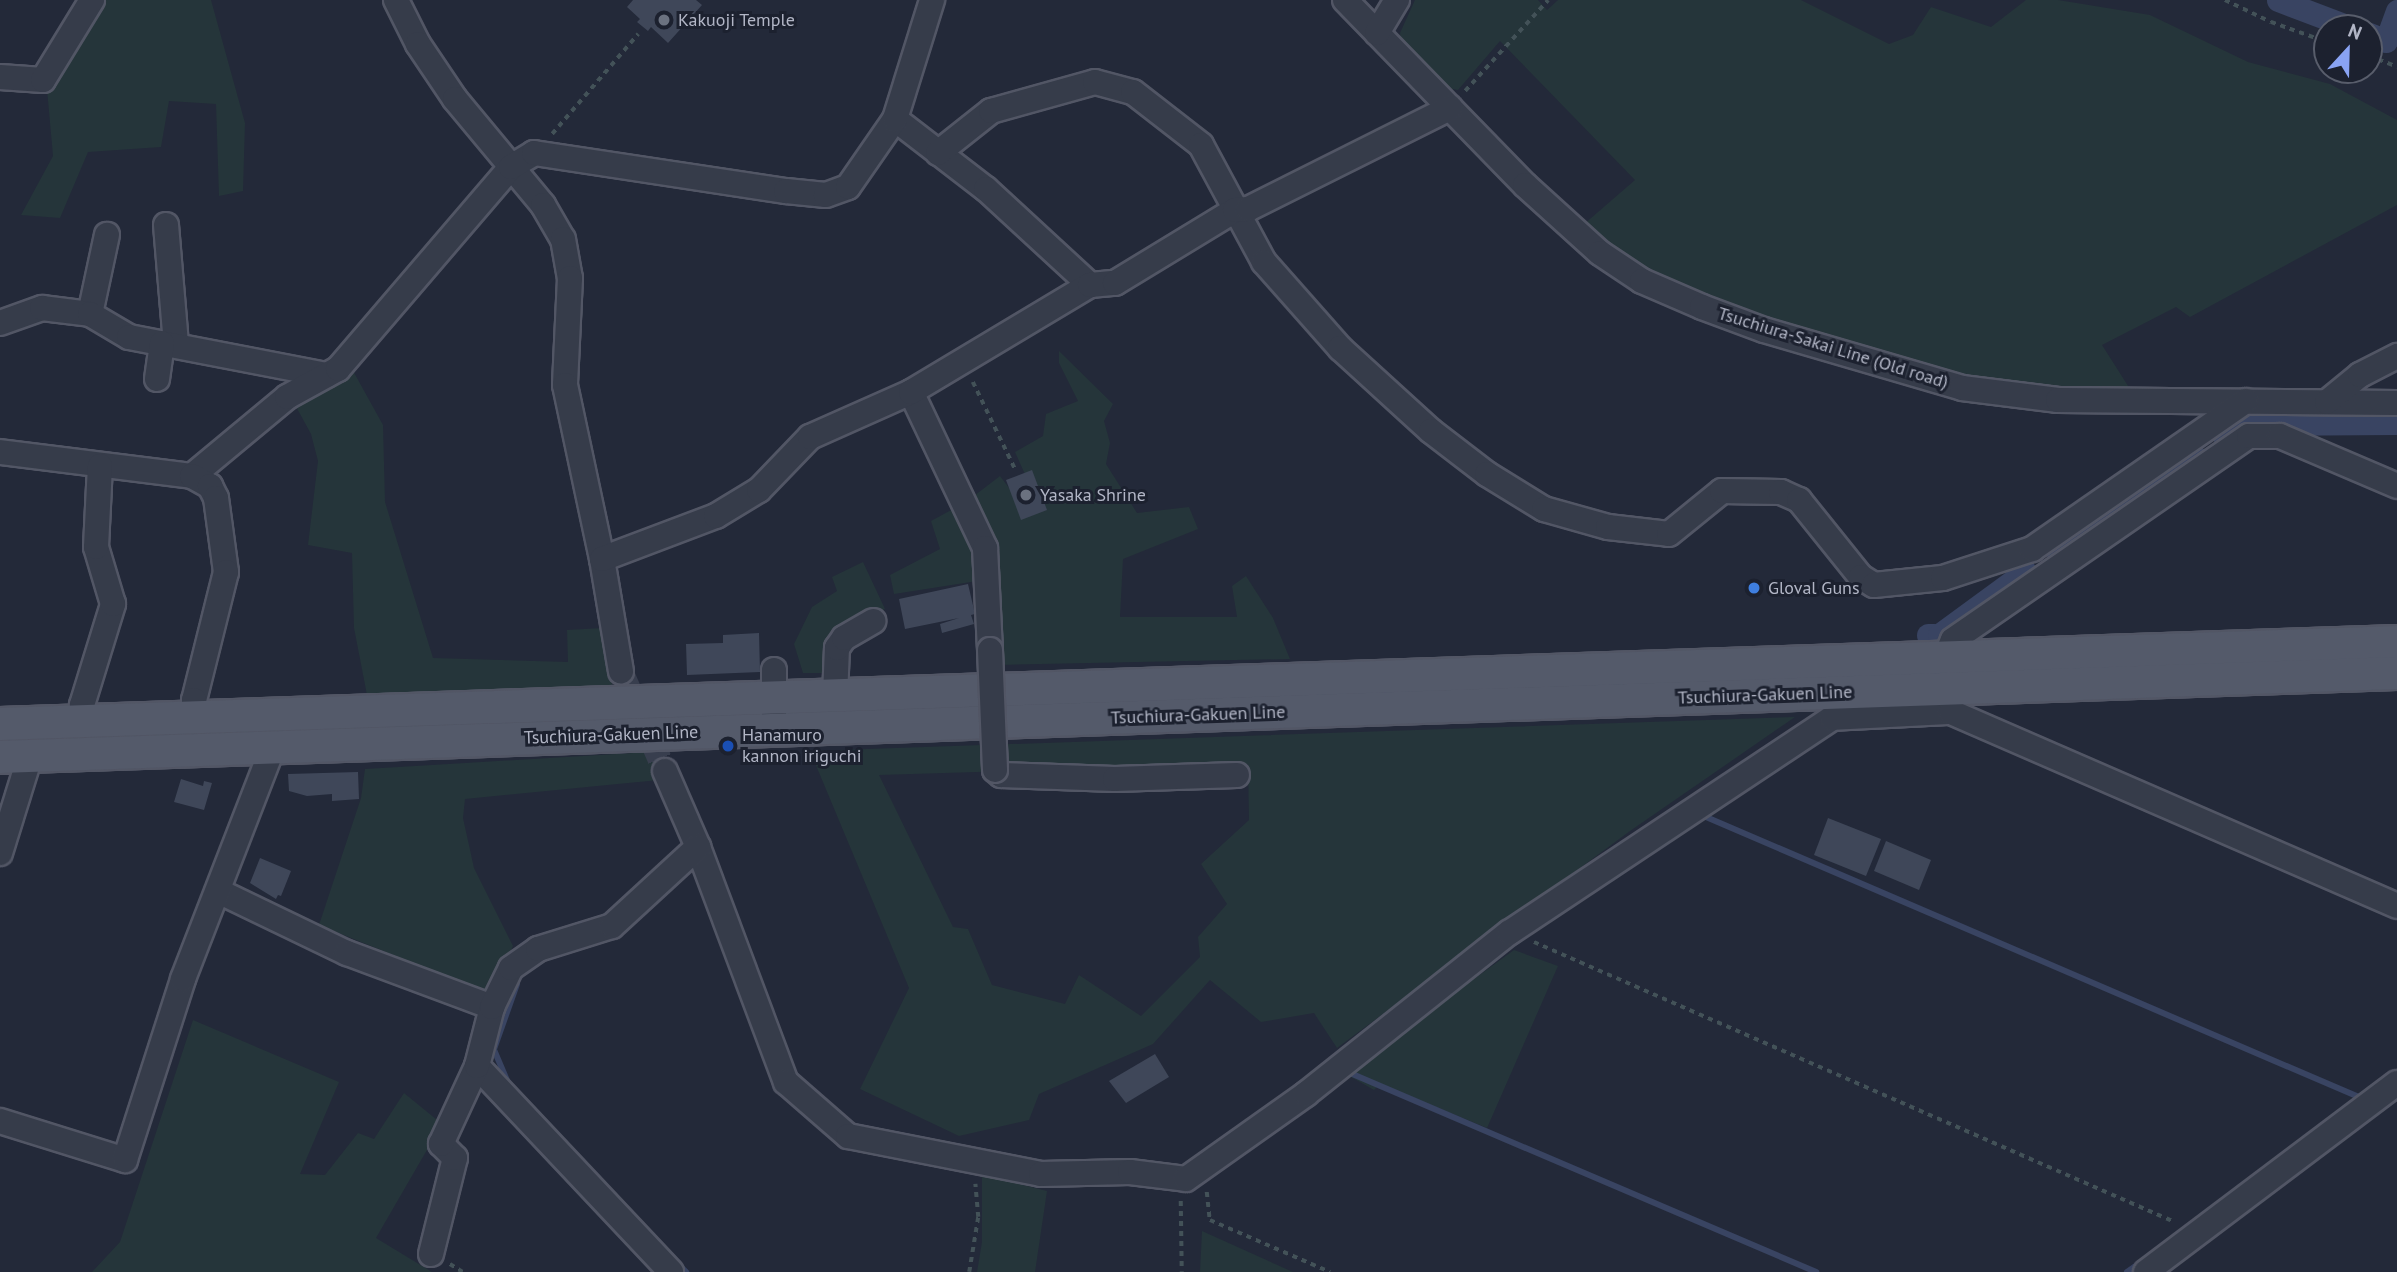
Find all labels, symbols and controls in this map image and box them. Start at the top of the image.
place label: Kakuoji Temple [678,9,795,31]
marker: Kakuoji Temple [656,12,672,28]
north arrow [2313,14,2383,84]
text: N [2345,18,2365,45]
street label: Tsuchiura-Sakai Line (Old road) [1715,303,1951,393]
place label: Yasaka Shrine [1040,484,1146,506]
marker: Yasaka Shrine [1018,487,1034,503]
place label: Gloval Guns [1768,577,1860,599]
marker: Gloval Guns [1746,580,1762,596]
street label: Tsuchiura-Gakuen Line [1677,681,1853,709]
street label: Tsuchiura-Gakuen Line [1110,701,1286,729]
street label: Tsuchiura-Gakuen Line [523,721,699,749]
place label: Hanamuro kannon iriguchi [742,725,861,768]
marker: Hanamuro kannon iriguchi [720,738,736,754]

